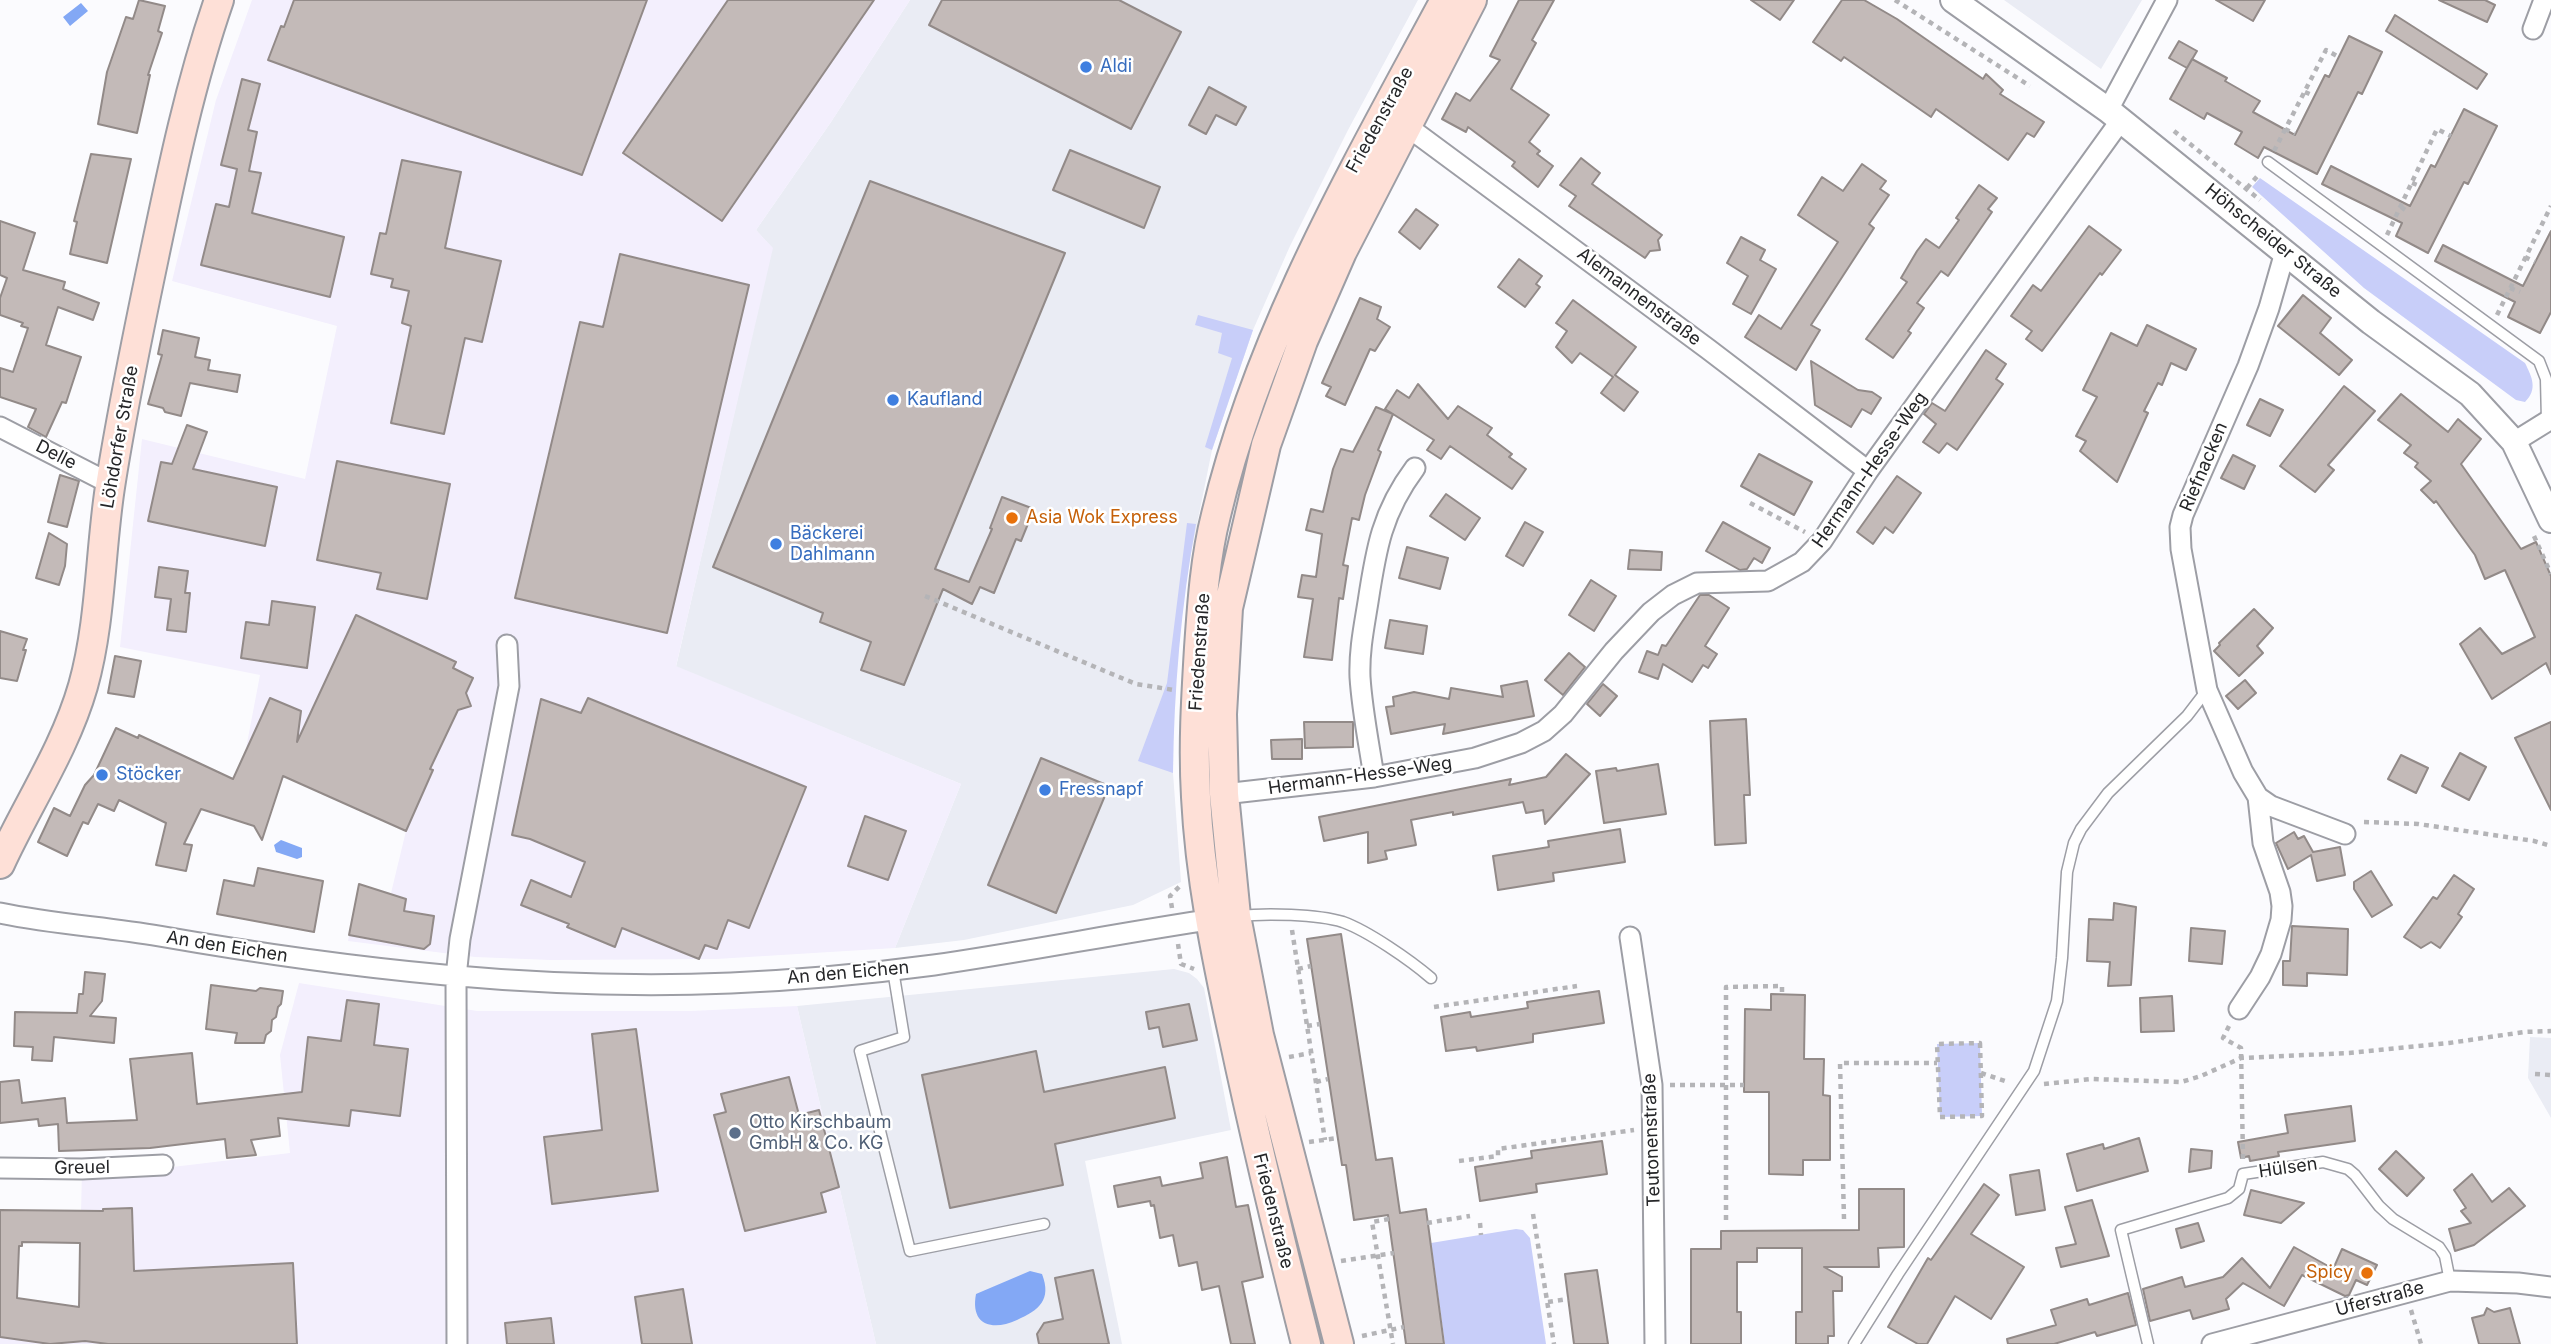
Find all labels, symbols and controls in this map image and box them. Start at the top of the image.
place label: Aldi [1100,56,1132,78]
marker: Aldi [1078,59,1094,75]
street label: Friedenstraße [1342,63,1418,177]
street label: Höhscheider Straße [2200,179,2346,303]
street label: Alemannenstraße [1573,243,1705,351]
street label: Löhdorfer Straße [97,364,143,510]
street label: Hermann-Hesse-Weg [1808,388,1932,552]
place label: Kaufland [907,389,983,411]
marker: Kaufland [885,392,901,408]
street label: Riefnacken [2176,419,2232,515]
street label: Delle [32,436,80,474]
place label: Asia Wok Express [1026,507,1178,529]
marker: Asia Wok Express [1004,510,1020,526]
place label: Bäckerei Dahlmann [790,523,875,566]
marker: Bäckerei Dahlmann [768,536,784,552]
street label: Friedenstraße [1185,592,1215,712]
street label: Hermann-Hesse-Weg [1267,752,1453,800]
place label: Stöcker [116,764,181,786]
marker: Stöcker [94,767,110,783]
place label: Fressnapf [1059,779,1143,801]
marker: Fressnapf [1037,782,1053,798]
street label: An den Eichen [165,927,289,967]
street label: An den Eichen [786,957,910,989]
street label: Teutonenstraße [1639,1073,1665,1207]
place label: Otto Kirschbaum GmbH & Co. KG [749,1112,891,1154]
marker: Otto Kirschbaum GmbH & Co. KG [727,1125,743,1141]
street label: Friedenstraße [1248,1151,1298,1271]
street label: Hülsen [2257,1153,2319,1183]
street label: Greuel [54,1157,110,1179]
place label: Spicy [2306,1262,2353,1284]
marker: Spicy [2359,1265,2375,1281]
street label: Uferstraße [2333,1277,2427,1321]

